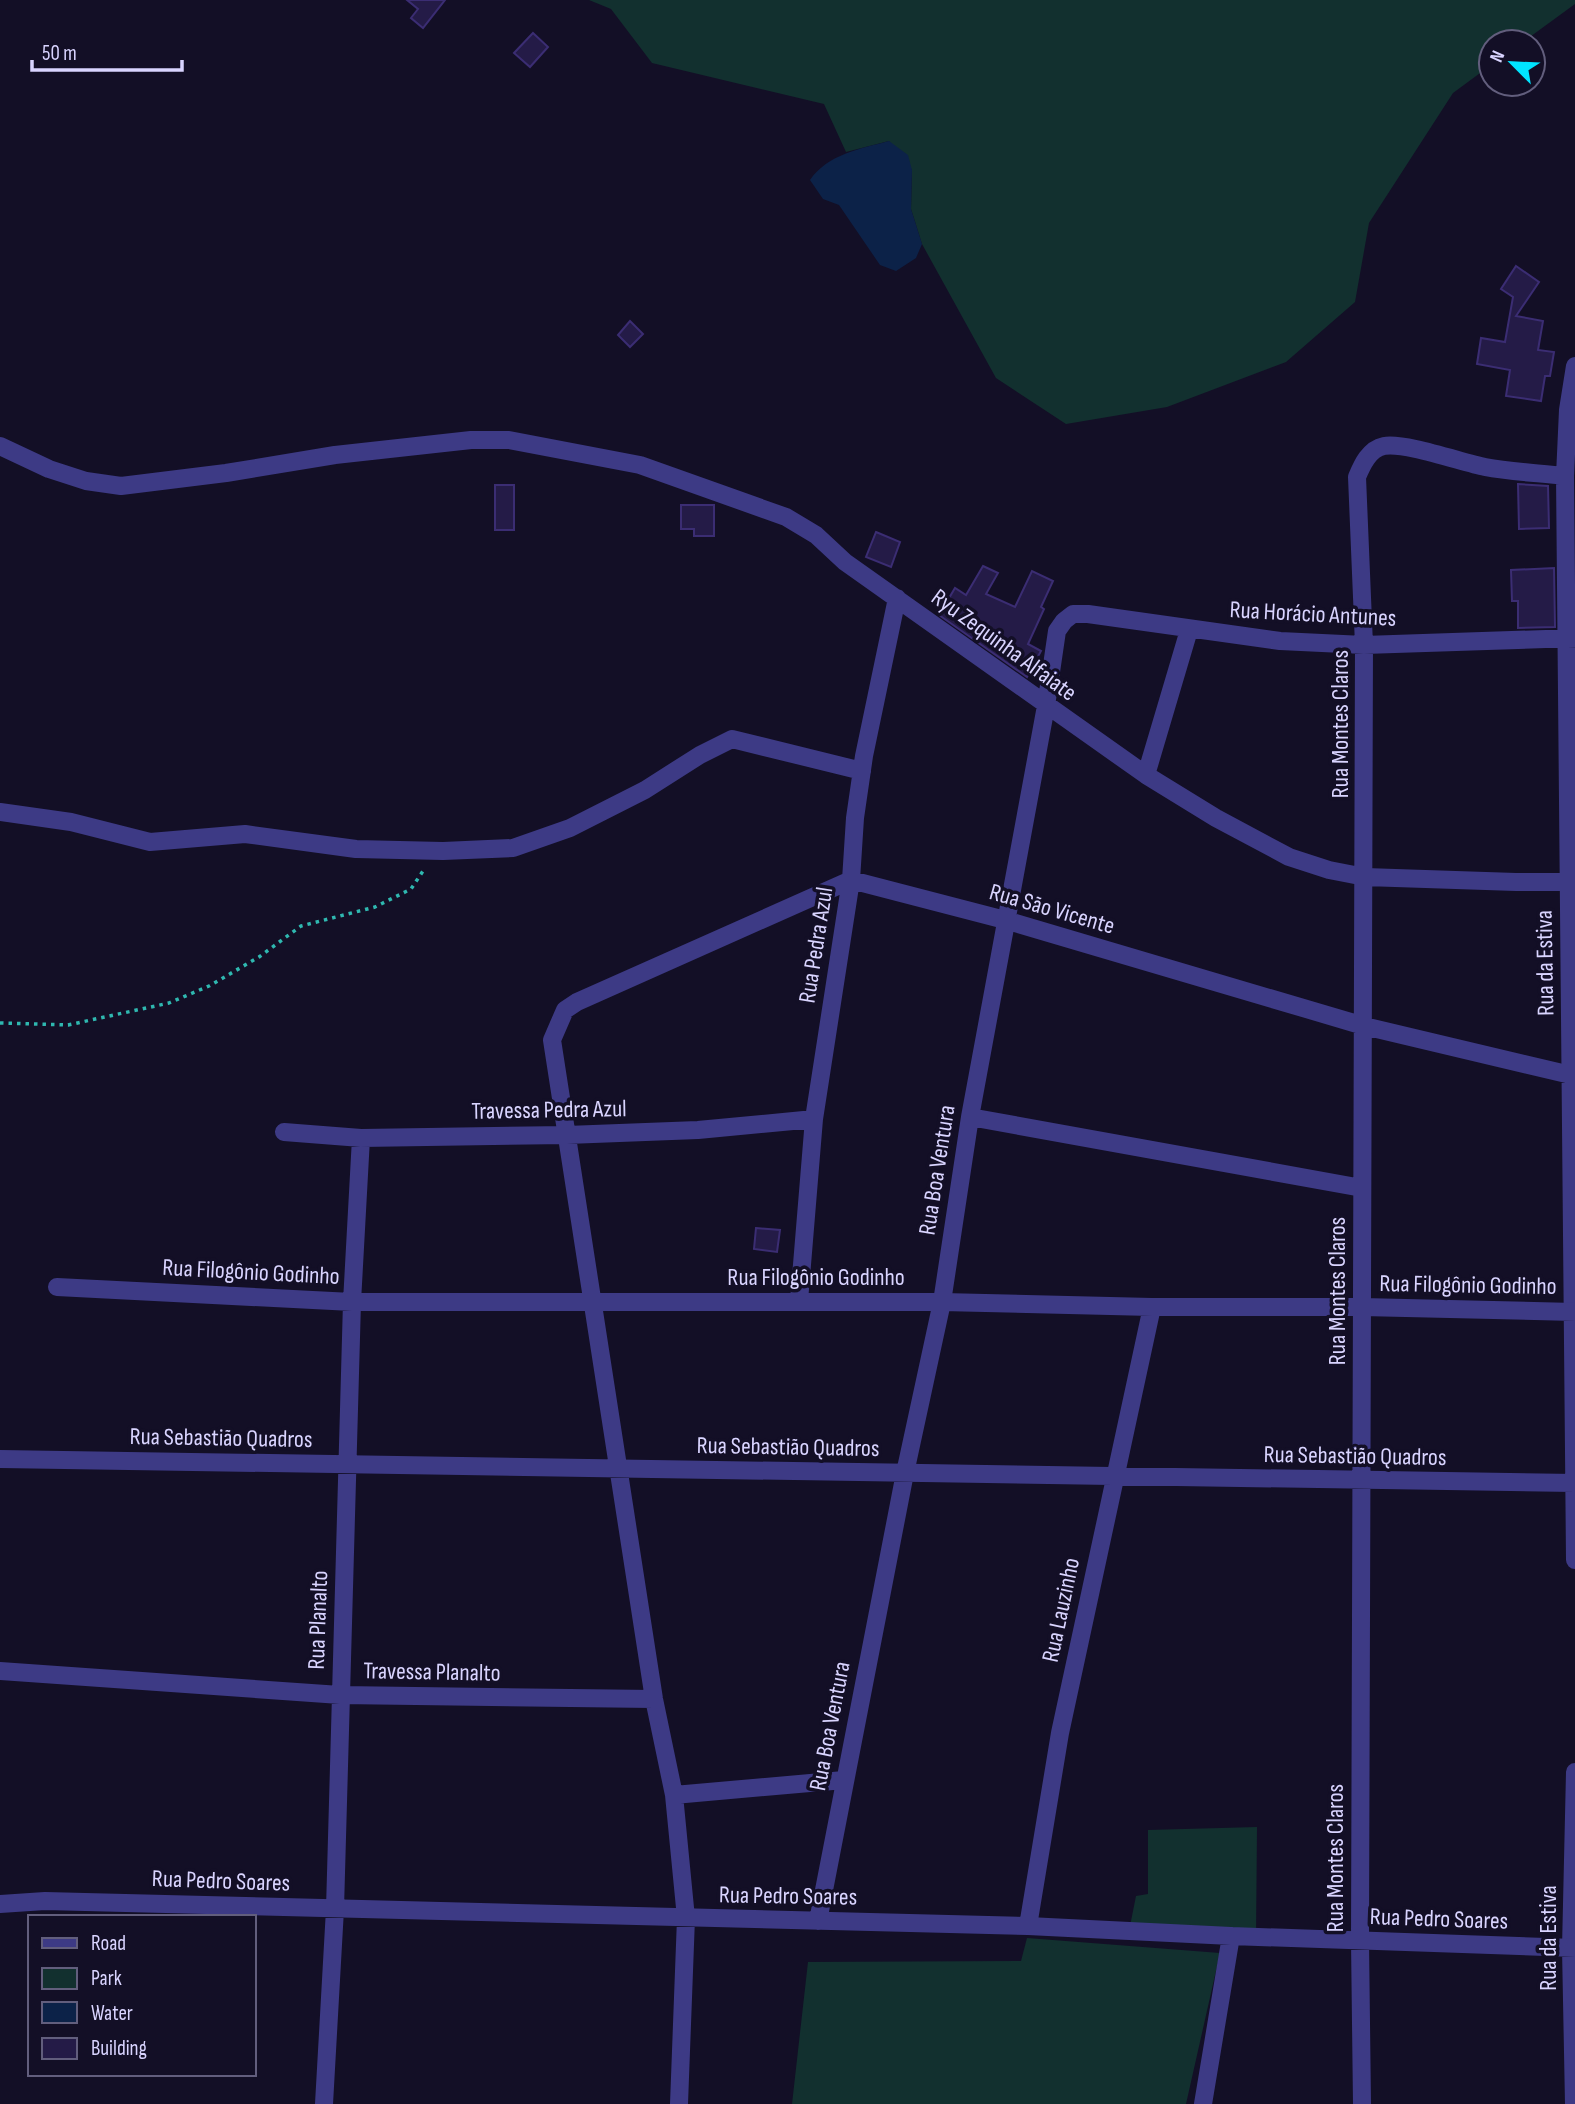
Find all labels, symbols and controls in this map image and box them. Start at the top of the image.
scale bar [32,28,182,72]
north arrow [1477,28,1547,98]
text: 50 m [42,41,77,66]
text: N [1485,47,1510,66]
street label: Ryu Zequinha Alfaiate [926,583,1082,707]
street label: Rua Horácio Antunes [1229,595,1397,633]
street label: Rua Montes Claros [1326,650,1355,798]
street label: Rua São Vicente [986,877,1118,941]
street label: Rua Pedra Azul [793,885,839,1005]
street label: Rua da Estiva [1530,910,1560,1016]
street label: Travessa Pedra Azul [471,1094,627,1126]
street label: Rua Boa Ventura [912,1103,962,1237]
street label: Rua Montes Claros [1323,1217,1352,1365]
street label: Rua Filogônio Godinho [162,1253,340,1291]
street label: Rua Filogônio Godinho [727,1263,905,1292]
street label: Rua Filogônio Godinho [1379,1269,1557,1301]
street label: Rua Sebastião Quadros [129,1422,313,1454]
street label: Rua Sebastião Quadros [696,1431,880,1463]
street label: Rua Sebastião Quadros [1263,1440,1447,1472]
street label: Rua Lauzinho [1036,1555,1086,1665]
street label: Rua Planalto [302,1570,334,1670]
street label: Travessa Planalto [363,1656,501,1688]
street label: Rua Boa Ventura [803,1659,857,1793]
street label: Rua Montes Claros [1321,1784,1350,1932]
street label: Rua Pedro Soares [151,1864,291,1898]
street label: Rua Pedro Soares [719,1880,857,1912]
street label: Rua da Estiva [1534,1885,1563,1991]
street label: Rua Pedro Soares [1369,1902,1509,1936]
legend [28,1915,256,2076]
text: Road [91,1931,126,1956]
text: Park [91,1966,122,1991]
text: Water [91,2001,133,2026]
text: Building [91,2036,147,2061]

